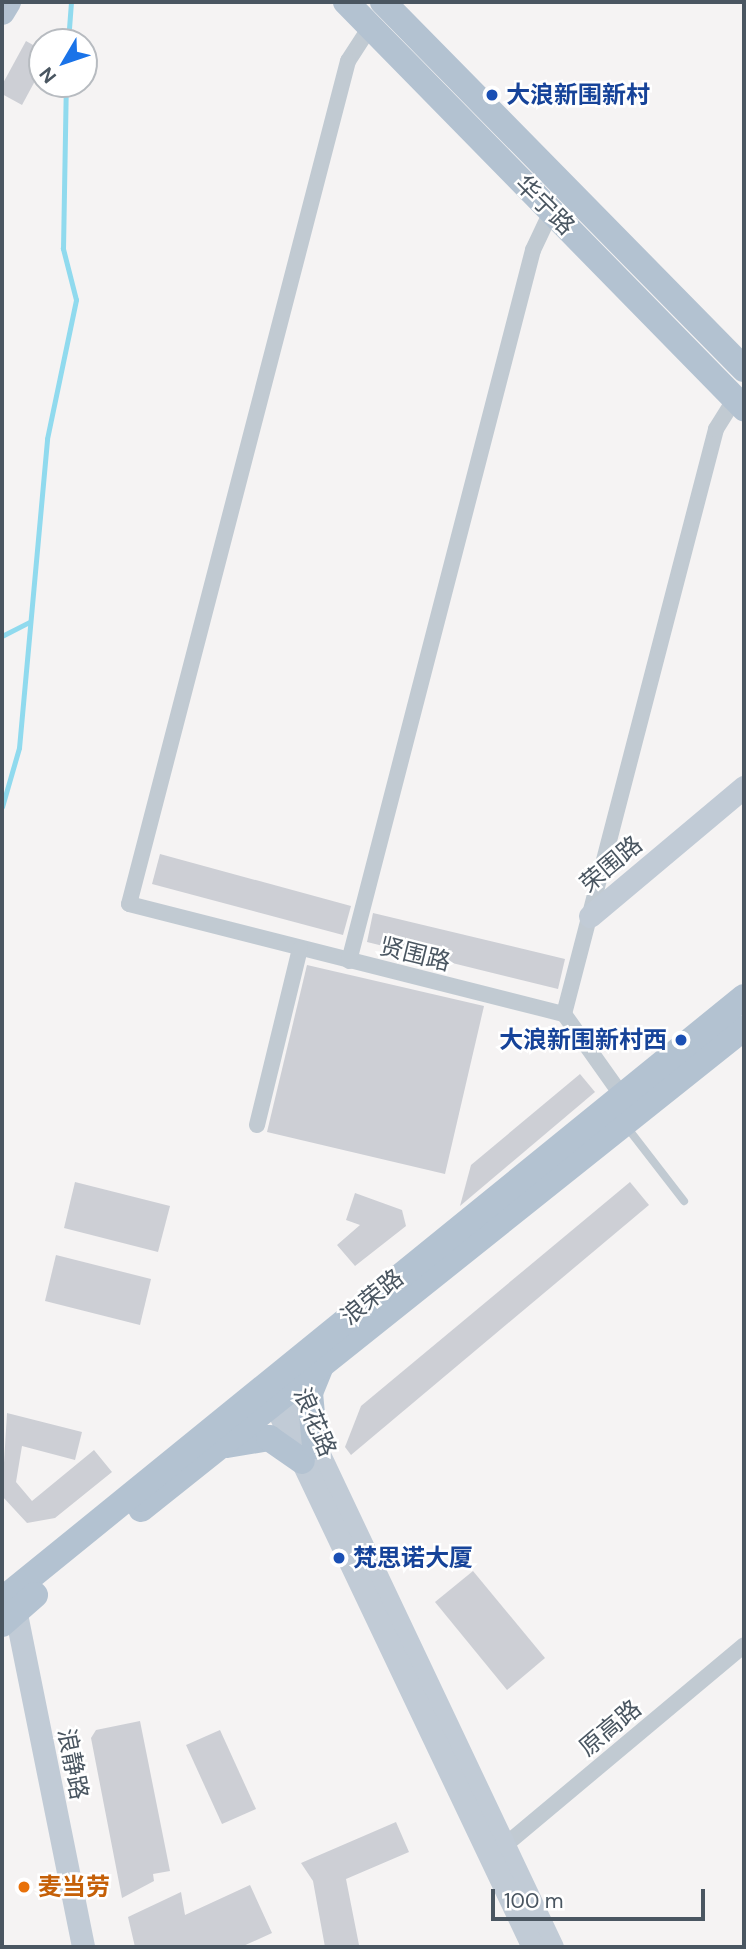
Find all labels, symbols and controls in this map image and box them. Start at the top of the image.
north arrow [28,28,98,98]
text: N [34,62,62,89]
place label: 大浪新围新村 [506,81,650,109]
marker: 大浪新围新村 [484,87,500,103]
street label: 华宁路 [509,169,581,241]
street label: 荣围路 [574,830,648,898]
street label: 贤围路 [377,931,453,977]
place label: 大浪新围新村西 [499,1026,667,1054]
marker: 大浪新围新村西 [673,1032,689,1048]
street label: 浪荣路 [335,1263,409,1331]
street label: 浪花路 [288,1383,342,1461]
place label: 梵思诺大厦 [353,1544,473,1572]
marker: 梵思诺大厦 [331,1550,347,1566]
street label: 原高路 [573,1694,647,1762]
street label: 浪静路 [52,1726,94,1802]
place label: 麦当劳 [38,1873,110,1901]
scale bar [494,1876,708,1920]
marker: 麦当劳 [16,1879,32,1895]
text: 100 m [504,1887,564,1915]

